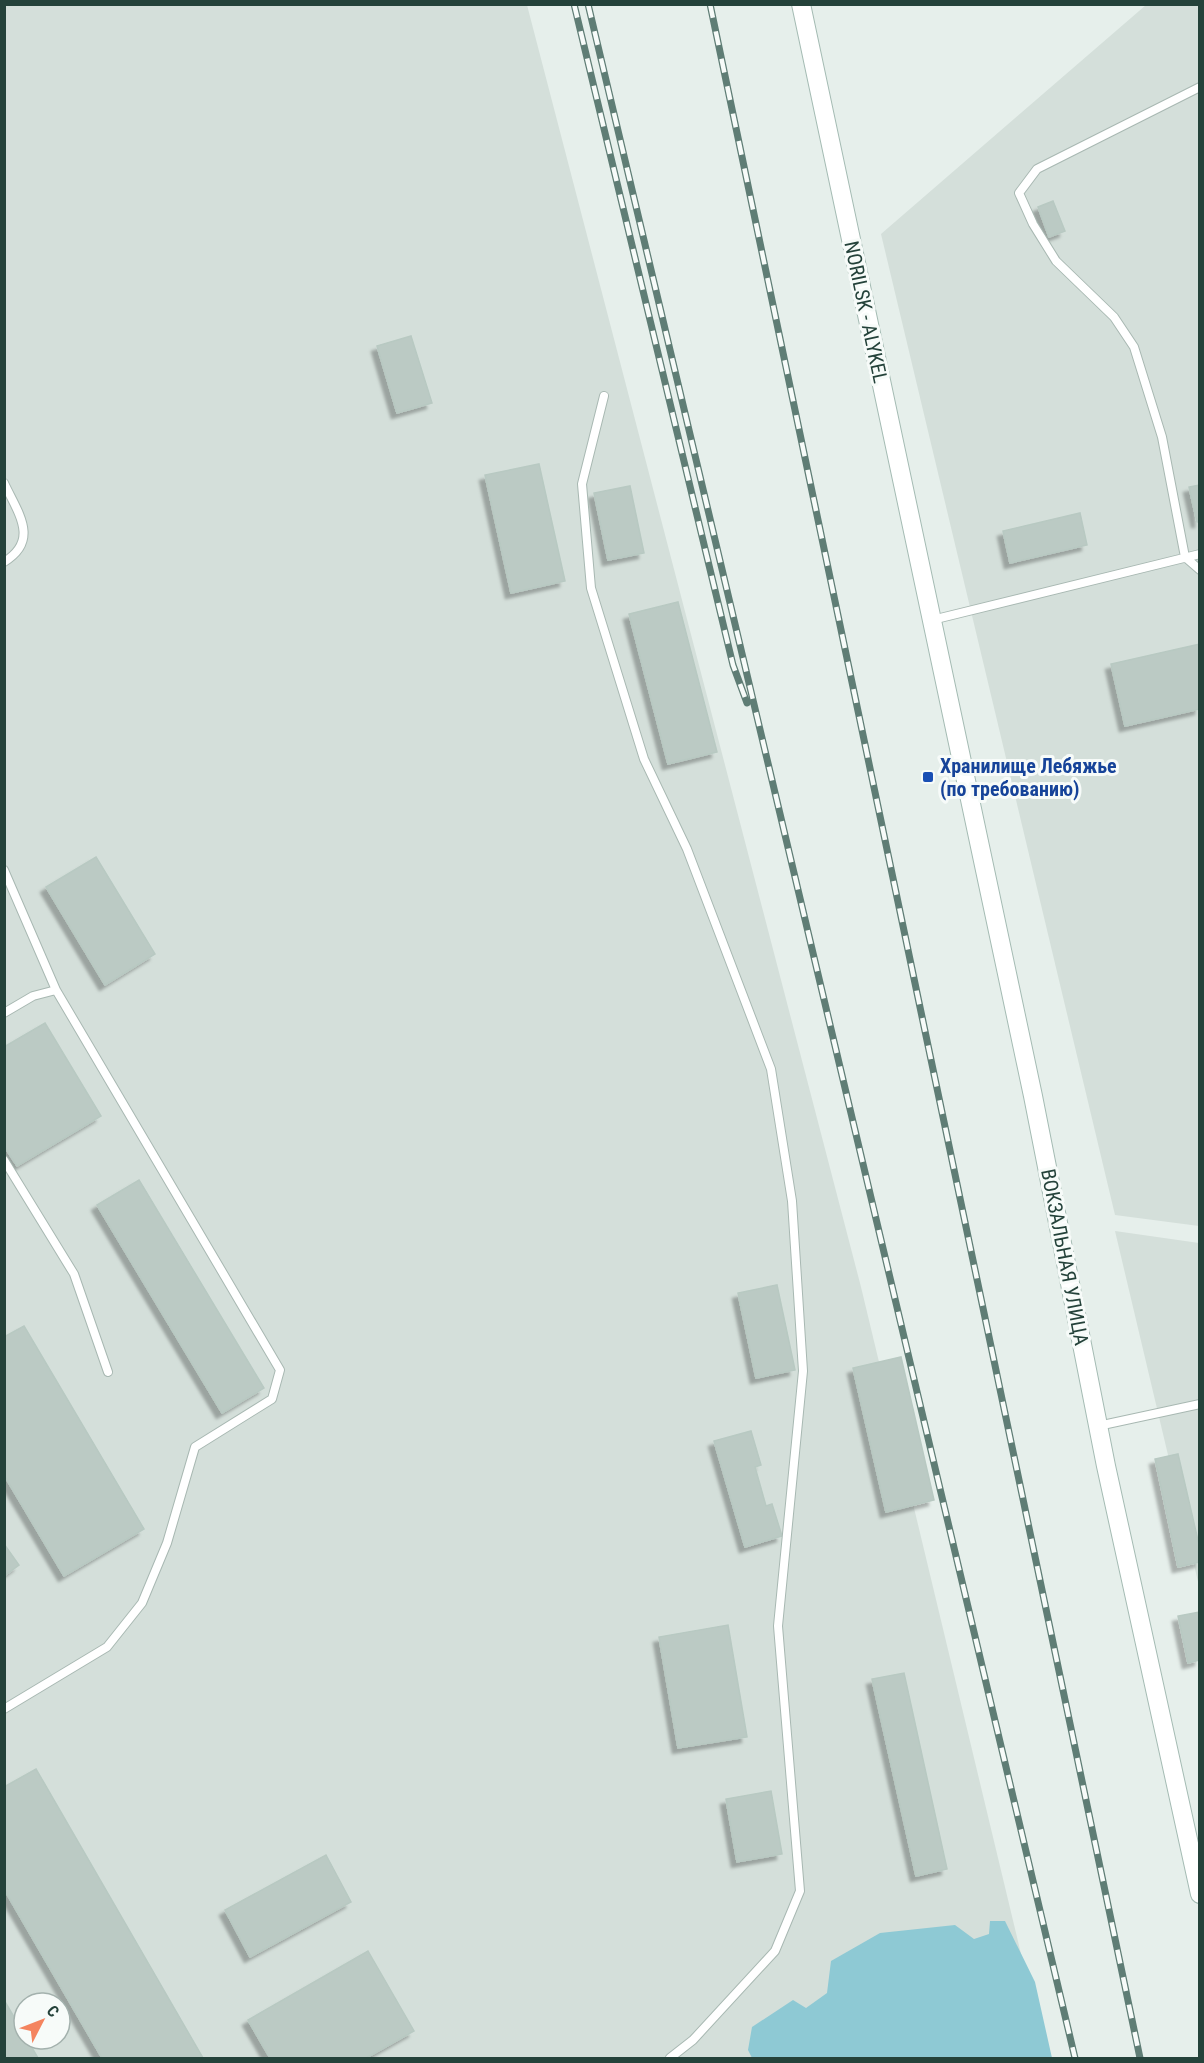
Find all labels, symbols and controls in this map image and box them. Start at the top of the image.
street label: NORILSK - ALYKEL [839,239,893,385]
place label: Хранилище Лебяжье (по требованию) [940,754,1117,801]
marker: Хранилище Лебяжье (по требованию) [921,770,935,784]
street label: ВОКЗАЛЬНАЯ УЛИЦА [1036,1167,1094,1348]
north arrow [12,1991,72,2051]
text: С [43,2002,63,2021]

